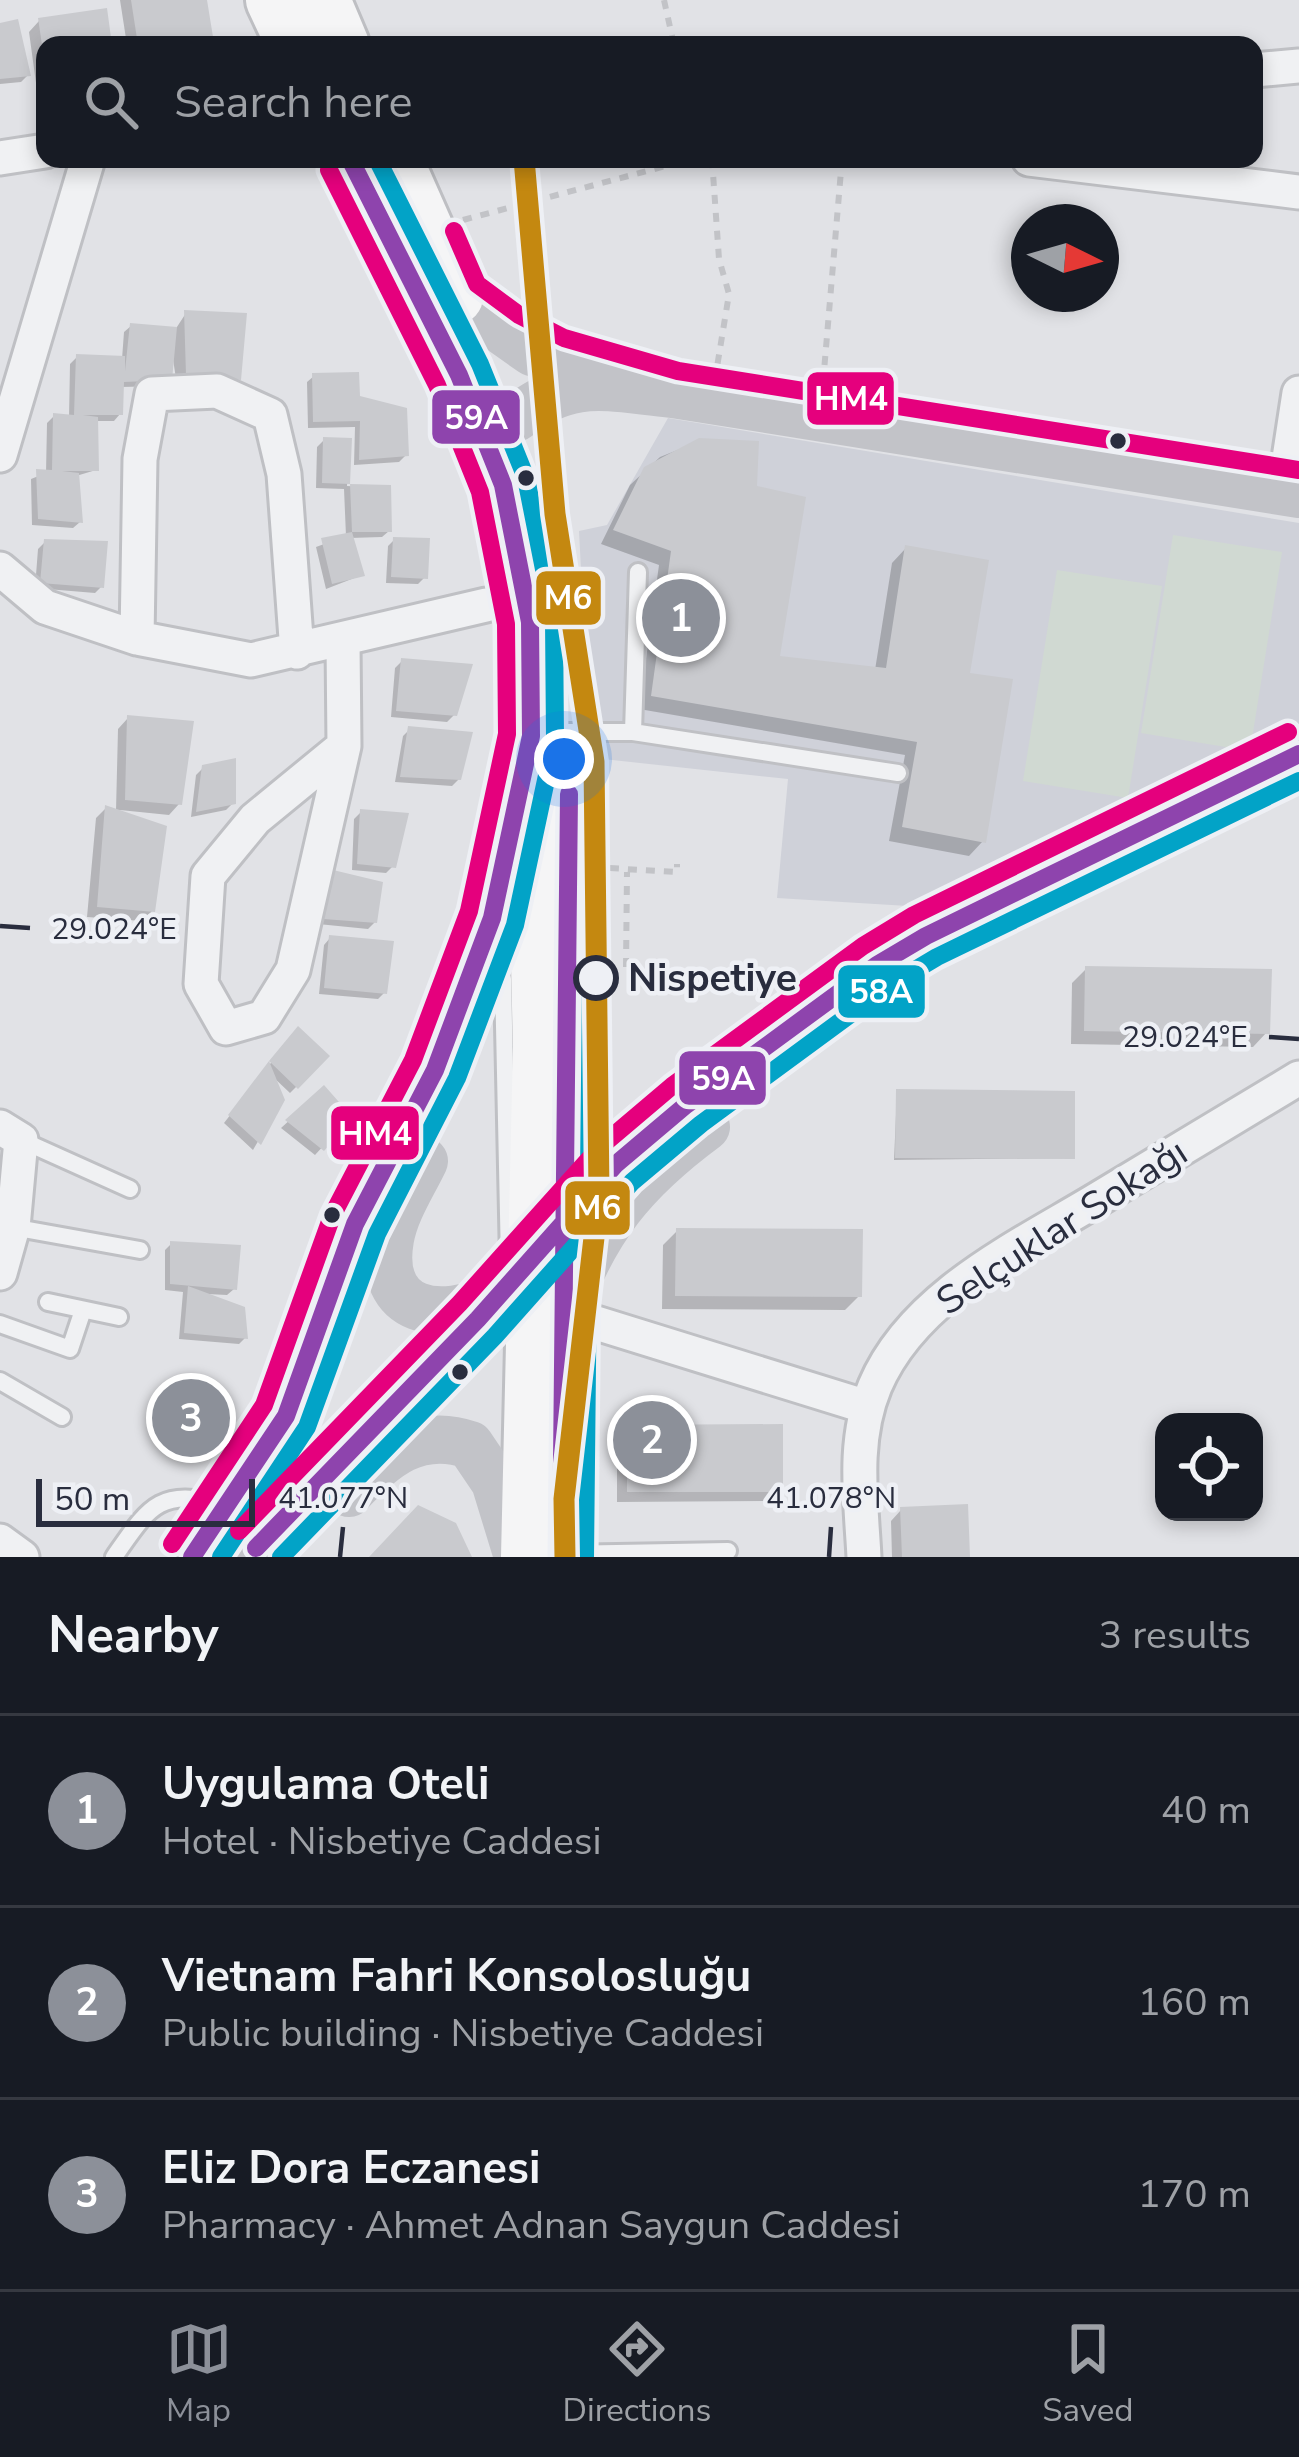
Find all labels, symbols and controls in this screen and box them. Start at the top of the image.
search box [36,36,1263,168]
icon: search [78,69,144,135]
text: Search here [174,72,413,133]
north arrow [1011,204,1119,312]
line badge: HM4 [805,370,896,427]
text: HM4 [814,377,888,422]
line badge: 59A [430,388,522,446]
text: 59A [444,396,509,441]
unlabelled marker [1107,430,1129,452]
unlabelled marker [515,467,537,489]
line badge: M6 [534,569,603,627]
pin: 1 [642,573,720,663]
text: M6 [544,576,592,621]
your location [534,729,594,789]
text: 29.024°E [51,909,177,950]
place label: Nispetiye [628,952,797,1005]
marker: Nispetiye [575,957,617,999]
line badge: 58A [836,963,927,1020]
text: 58A [849,970,914,1015]
text: 29.024°E [1122,1017,1248,1058]
line badge: 59A [677,1049,768,1107]
text: 59A [691,1057,756,1102]
line badge: HM4 [329,1104,421,1162]
text: HM4 [338,1112,412,1157]
street label: Selçuklar Sokağı [926,1126,1198,1328]
line badge: M6 [563,1179,632,1237]
text: M6 [573,1186,621,1231]
unlabelled marker [321,1204,343,1226]
unlabelled marker [449,1361,471,1383]
pin: 3 [152,1373,230,1463]
pin: 2 [613,1395,691,1485]
map controls [1155,1413,1263,1521]
button: locate [1155,1413,1263,1521]
scale bar [36,1473,255,1526]
text: 50 m [54,1477,130,1522]
text: 41.077°N [278,1478,408,1519]
text: 41.078°N [766,1478,896,1519]
text: Nearby [48,1600,219,1670]
text: 3 results [1099,1609,1251,1662]
text: Uygulama Oteli [162,1754,489,1815]
text: 1 [75,1784,99,1837]
text: 40 m [1161,1784,1251,1837]
text: Hotel · Nisbetiye Caddesi [162,1815,602,1868]
text: Vietnam Fahri Konsolosluğu [162,1946,751,2007]
text: 2 [75,1976,99,2029]
text: 160 m [1137,1976,1251,2029]
text: Public building · Nisbetiye Caddesi [162,2007,764,2060]
text: Eliz Dora Eczanesi [162,2138,540,2199]
text: 3 [75,2168,99,2221]
text: 170 m [1137,2168,1251,2221]
text: Pharmacy · Ahmet Adnan Saygun Caddesi [162,2199,901,2252]
tab: Map [166,2316,232,2433]
tab: Directions [563,2316,711,2433]
tab: Saved [1042,2316,1133,2433]

